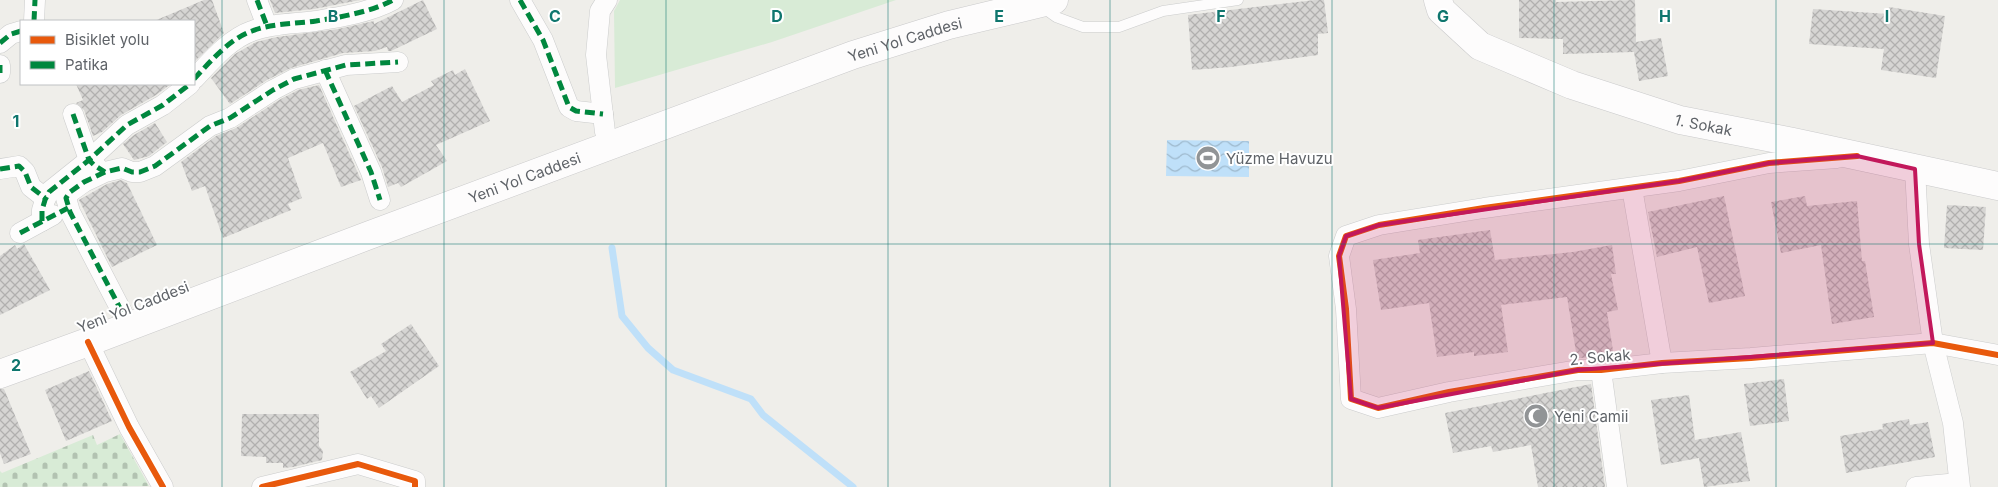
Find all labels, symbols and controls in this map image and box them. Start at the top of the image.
text: B [328,6,338,26]
text: C [549,6,561,26]
text: D [771,6,783,26]
text: E [994,6,1004,26]
text: F [1216,6,1226,26]
text: G [1437,6,1449,26]
text: H [1659,6,1671,26]
text: I [1885,6,1889,26]
street label: Yeni Yol Caddesi [845,13,964,66]
legend [20,20,195,85]
text: Bisiklet yolu [65,30,149,49]
text: Patika [65,55,108,74]
street label: 1. Sokak [1672,109,1735,140]
text: 1 [13,111,19,131]
sports icon: Yüzme Havuzu [1195,145,1221,171]
street label: Yeni Yol Caddesi [466,148,583,207]
place label: Yüzme Havuzu [1226,149,1333,168]
street label: Yeni Yol Caddesi [74,277,192,337]
street label: 2. Sokak [1569,345,1632,369]
text: 2 [11,355,21,375]
mosque icon: Yeni Camii [1523,403,1549,429]
place label: Yeni Camii [1554,407,1628,426]

